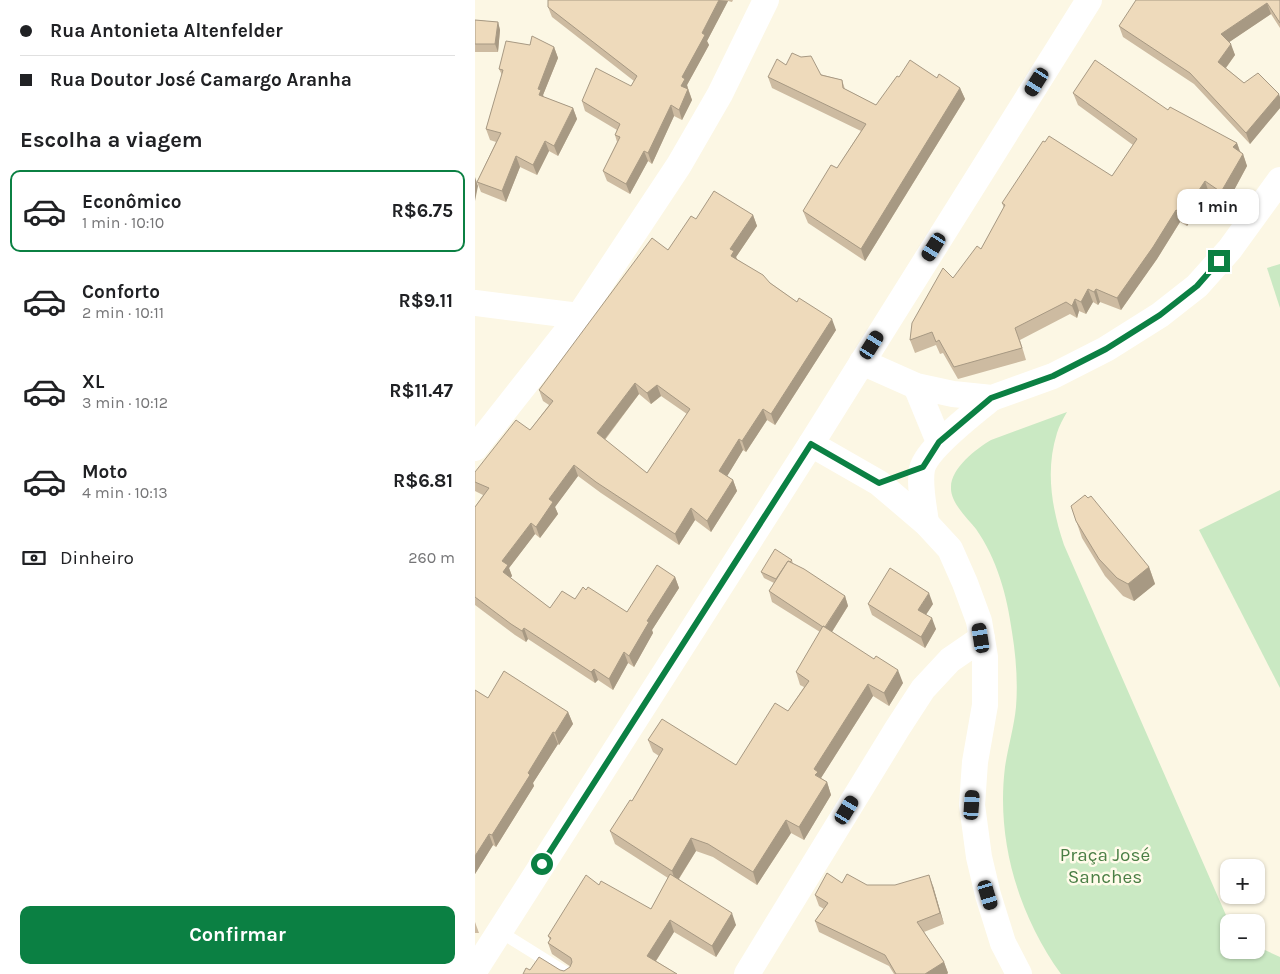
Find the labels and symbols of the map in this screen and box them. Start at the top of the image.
car [1022,65,1051,99]
callout: 1 min [1178,188,1260,224]
car [919,230,948,264]
route end [1208,250,1230,272]
car [857,328,886,362]
car [971,622,990,654]
car [963,790,980,820]
car [832,793,861,827]
park label: Praça José Sanches [1060,844,1150,888]
route start [531,853,553,875]
car [976,878,999,912]

